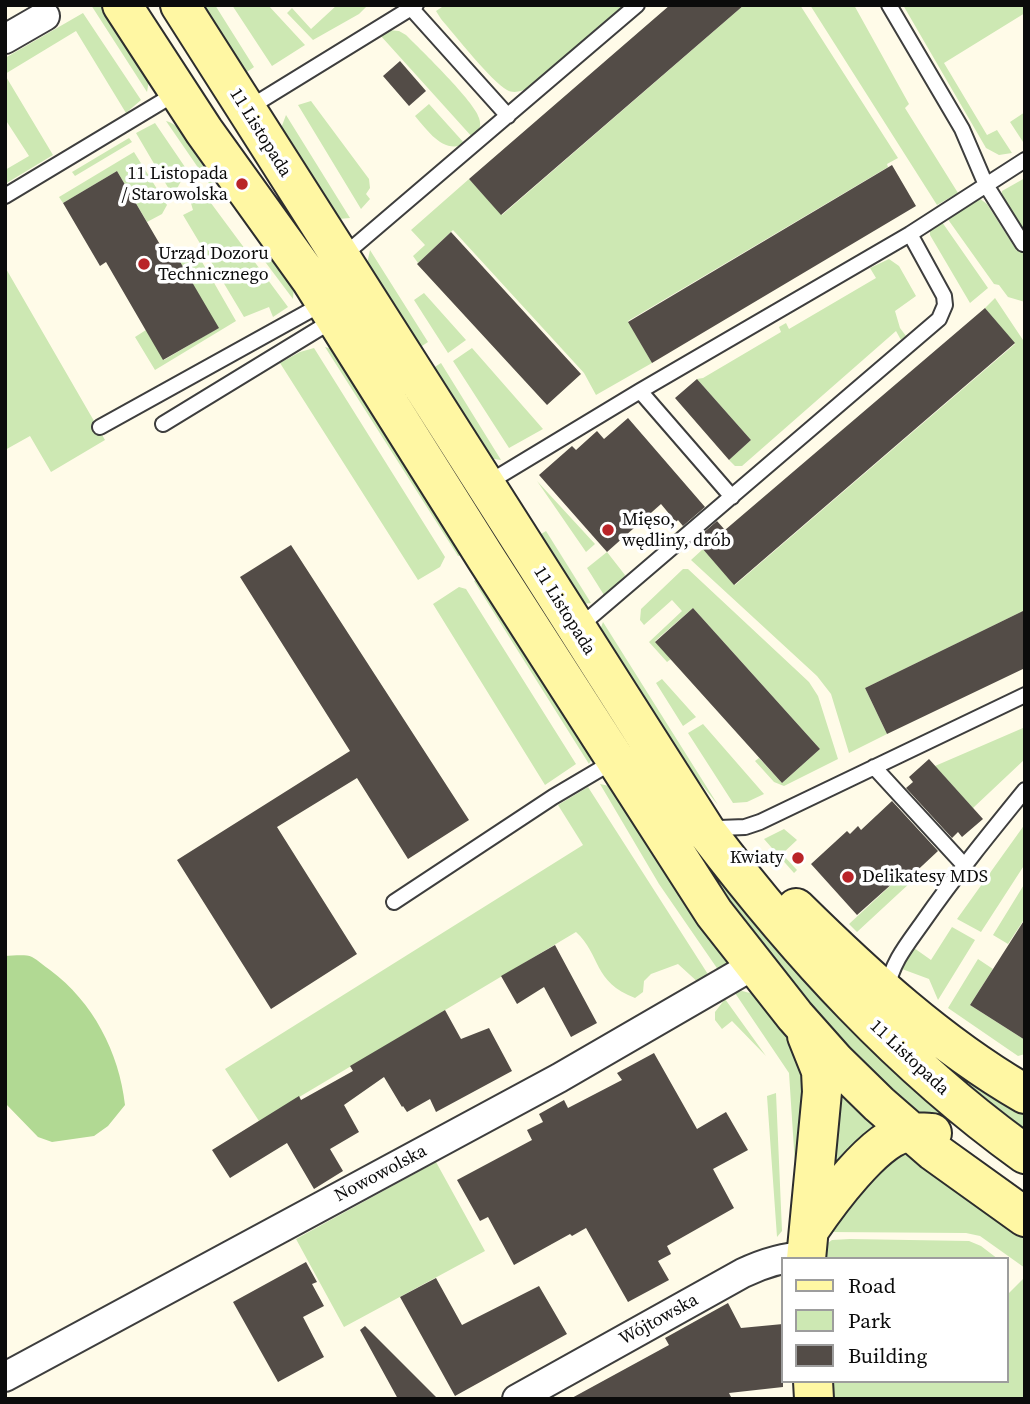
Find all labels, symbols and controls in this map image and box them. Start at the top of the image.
street label: 11 Listopada [224,85,296,181]
place label: 11 Listopada / Starowolska [121,163,228,206]
marker: 11 Listopada / Starowolska [234,176,250,192]
place label: Urząd Dozoru Technicznego [158,243,269,286]
marker: Urząd Dozoru Technicznego [136,256,152,272]
place label: Mięso, wędliny, drób [622,509,731,552]
marker: Mięso, wędliny, drób [600,522,616,538]
street label: 11 Listopada [528,563,600,659]
place label: Kwiaty [730,847,784,869]
marker: Kwiaty [790,850,806,866]
place label: Delikatesy MDS [862,866,988,888]
marker: Delikatesy MDS [840,869,856,885]
street label: 11 Listopada [865,1016,953,1100]
street label: Nowowolska [331,1141,431,1207]
legend [782,1257,1009,1383]
text: Road [848,1271,896,1300]
street label: Wójtowska [616,1290,702,1350]
text: Park [848,1306,891,1335]
text: Building [848,1341,927,1370]

